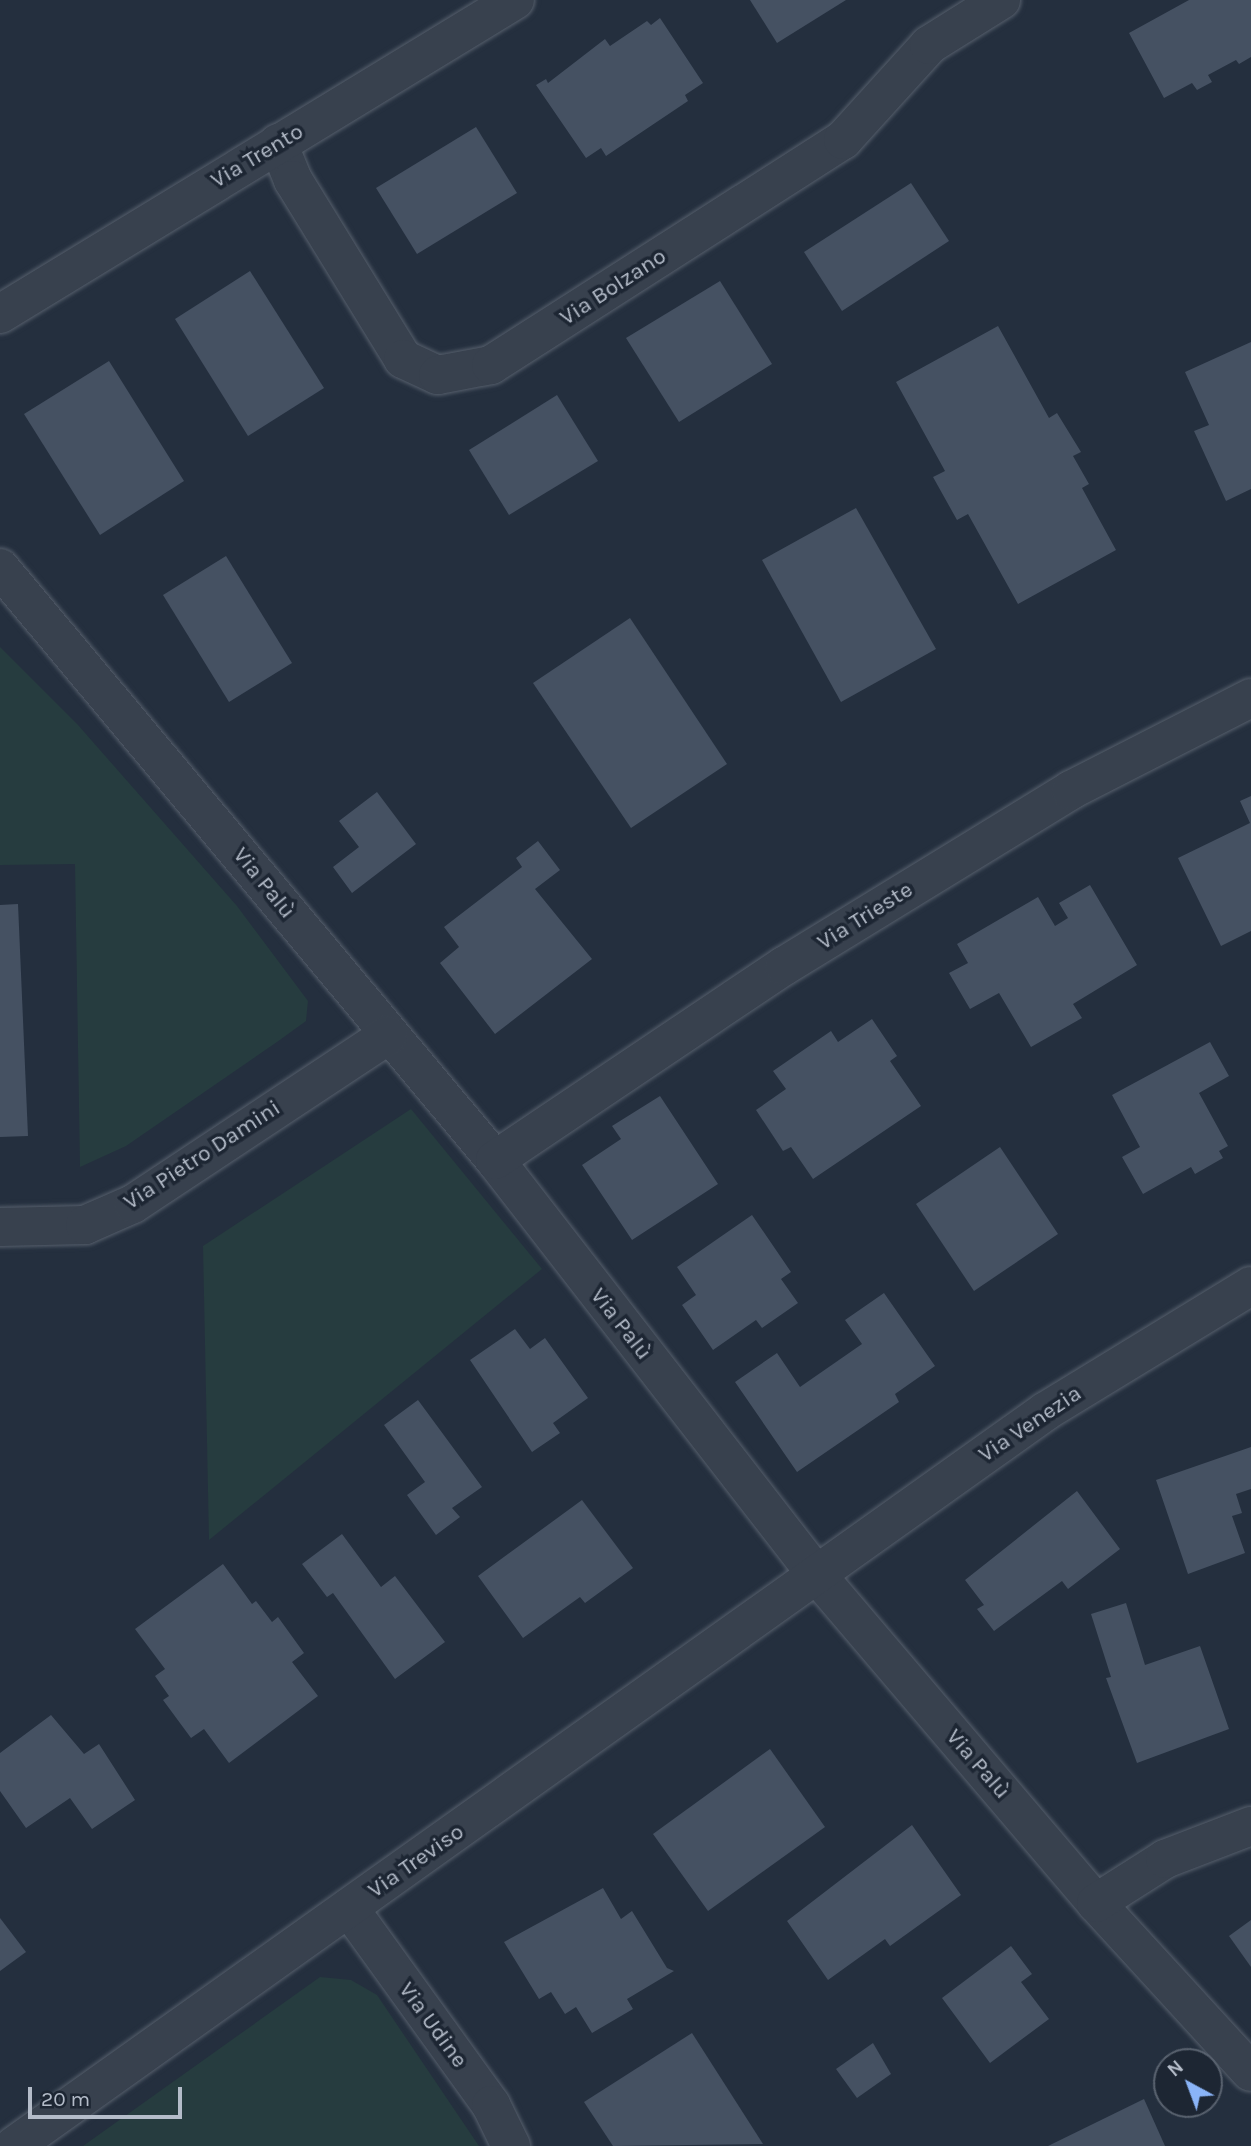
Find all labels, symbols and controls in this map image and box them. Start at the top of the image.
street label: Via Trento [206,118,308,194]
street label: Via Bolzano [555,242,671,332]
street label: Via Palù [227,842,301,924]
street label: Via Trieste [812,876,918,956]
street label: Via Pietro Damini [118,1094,286,1216]
street label: Via Palù [584,1283,658,1365]
street label: Via Venezia [973,1380,1087,1468]
street label: Via Palù [940,1723,1016,1805]
street label: Via Treviso [363,1818,469,1904]
street label: Via Udine [393,1977,473,2073]
north arrow [1153,2048,1223,2118]
text: N [1163,2056,1188,2081]
scale bar [32,2072,186,2116]
text: 20 m [41,2087,90,2111]

